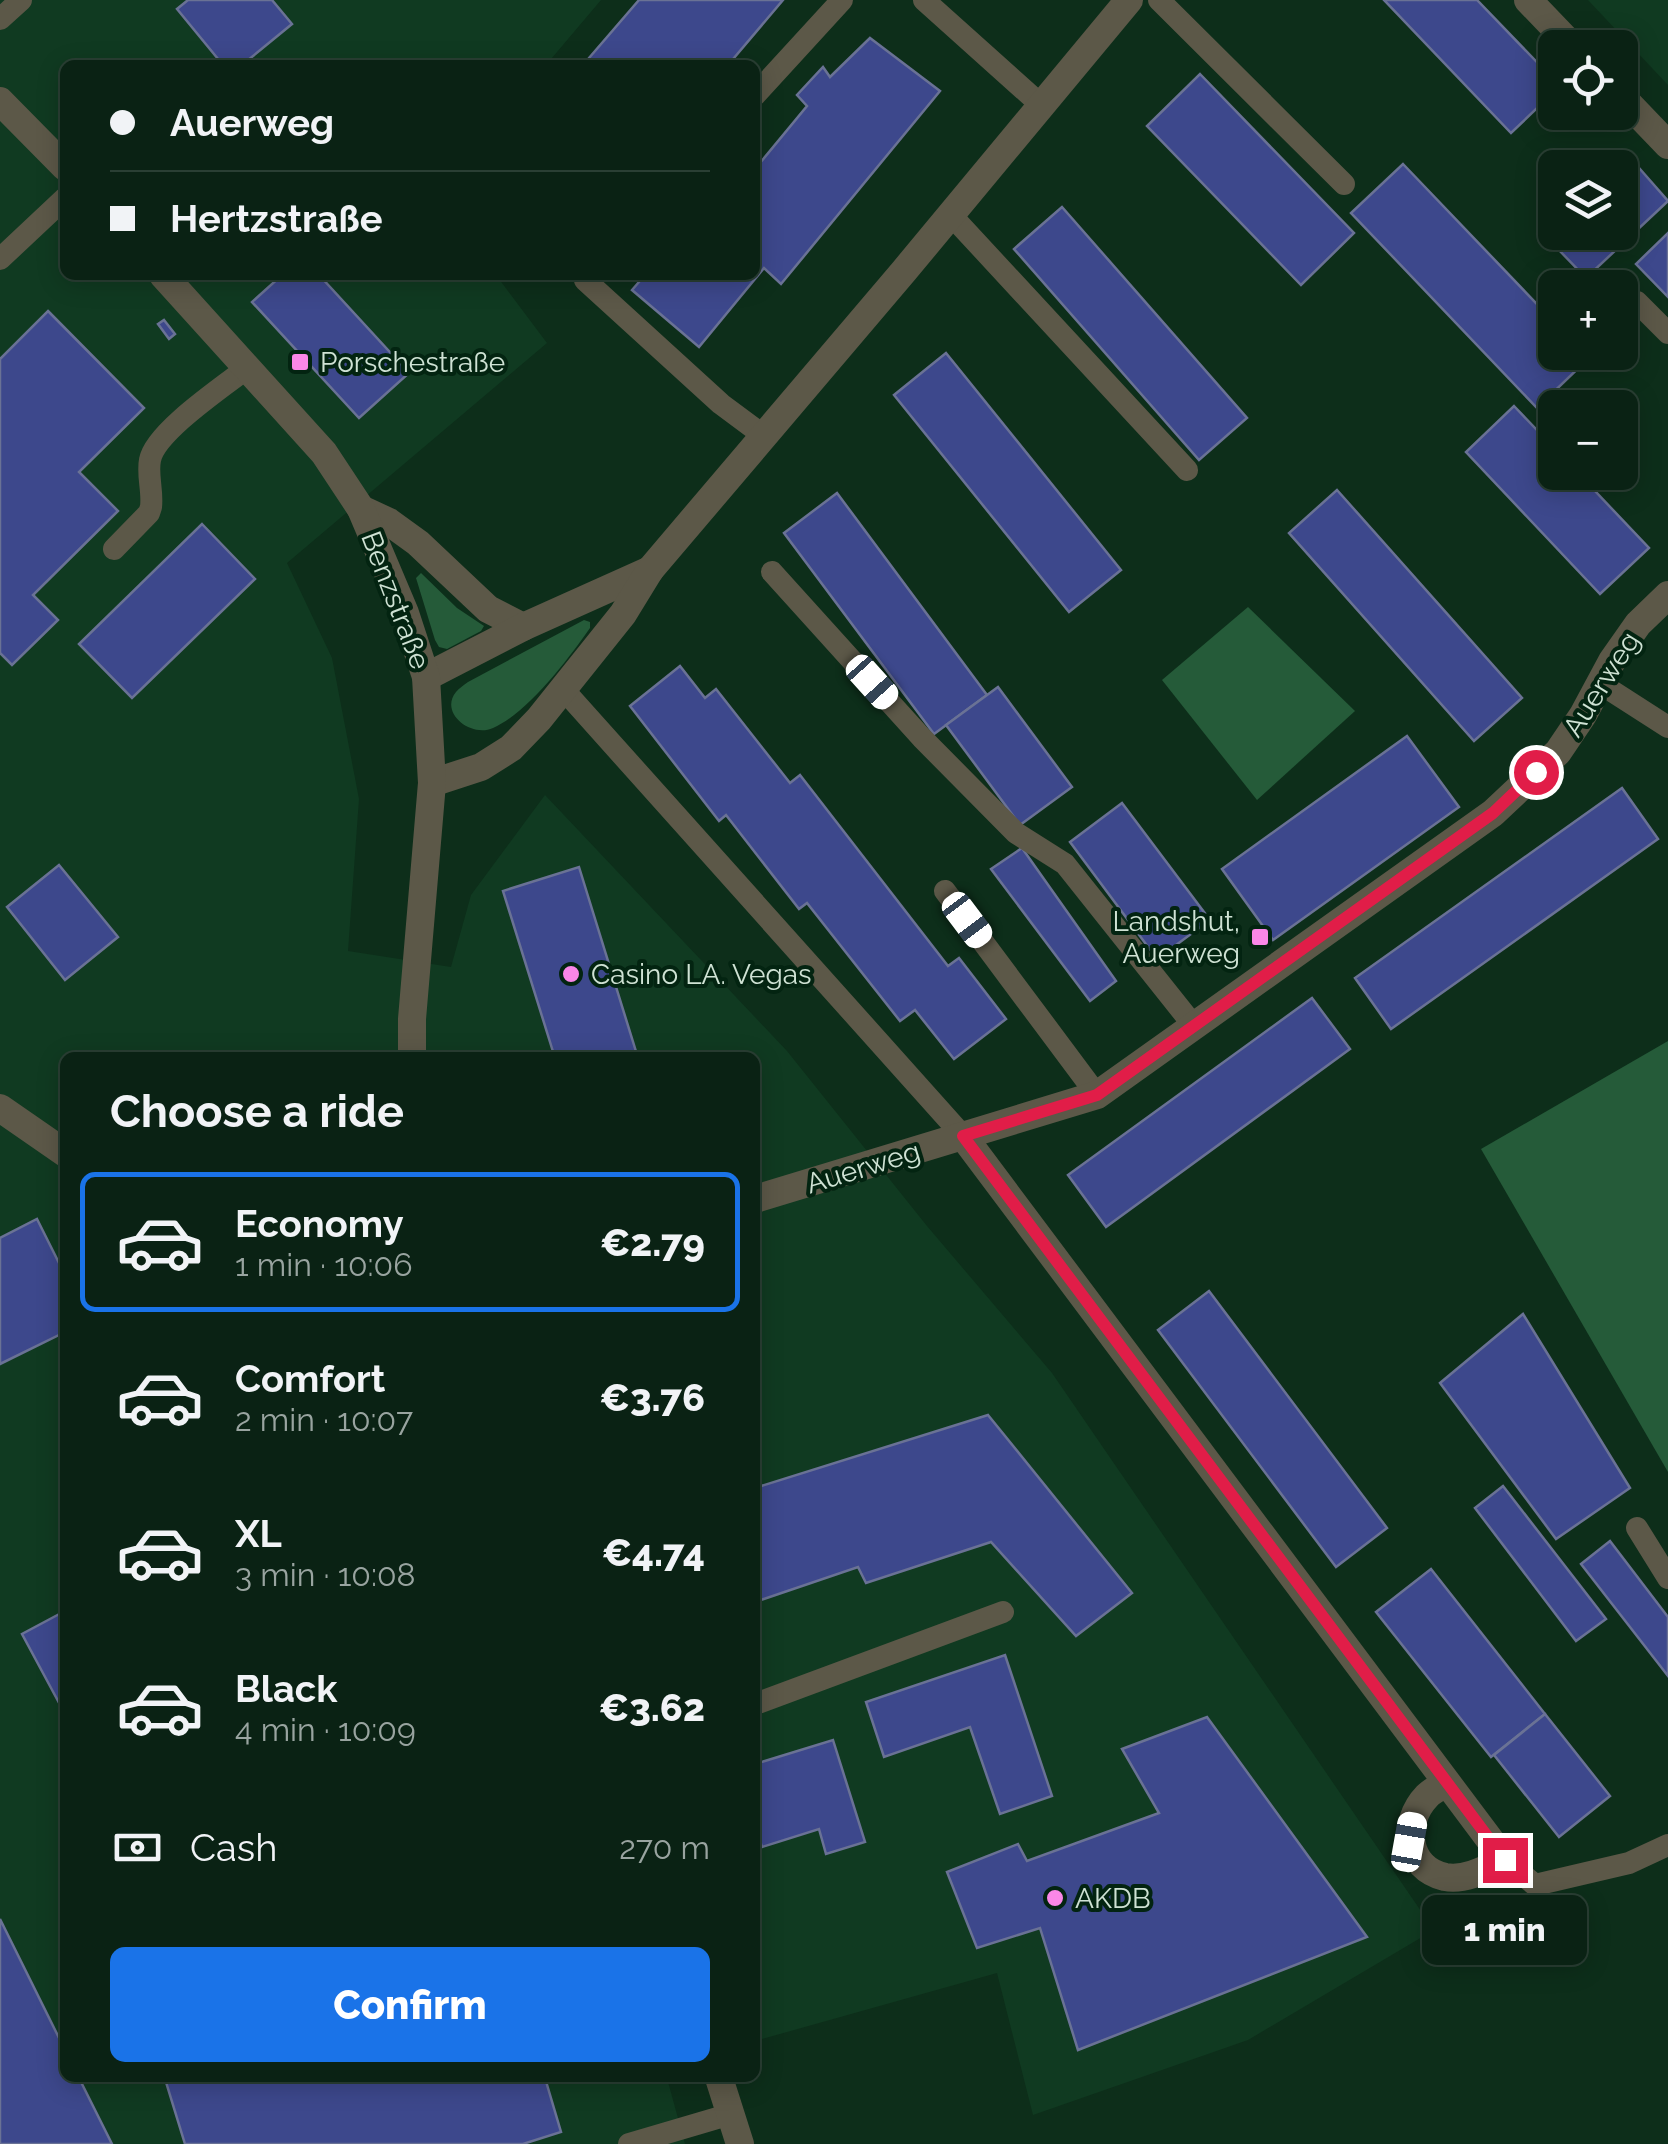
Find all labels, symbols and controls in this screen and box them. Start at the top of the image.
map controls [1538,30,1638,490]
button: locate [1538,30,1638,130]
text: Auerweg [170,100,334,145]
button: layers [1538,150,1638,250]
text: Hertzstraße [170,196,382,241]
button: + [1538,270,1638,370]
place label: Porschestraße [320,346,505,379]
marker: Porschestraße [289,351,311,373]
button: − [1538,390,1638,490]
street label: Benzstraße [354,527,437,674]
street label: Auerweg [1556,626,1647,743]
car [841,650,903,714]
route start [1514,750,1559,795]
car [937,887,997,953]
place label: Landshut, Auerweg [1113,905,1240,970]
marker: Landshut, Auerweg [1249,926,1271,948]
place label: Casino LA. Vegas [591,958,812,991]
marker: Casino LA. Vegas [560,963,582,985]
text: Choose a ride [110,1085,404,1138]
street label: Auerweg [802,1135,924,1200]
icon: car [115,1197,205,1287]
text: Economy [235,1201,404,1246]
text: €2.79 [600,1220,705,1265]
text: 1 min · 10:06 [235,1246,412,1283]
icon: car [115,1352,205,1442]
text: Comfort [235,1356,385,1401]
text: €3.76 [600,1375,705,1420]
text: 2 min · 10:07 [235,1401,413,1438]
icon: car [115,1507,205,1597]
text: XL [235,1511,282,1556]
text: €4.74 [602,1530,705,1575]
text: 3 min · 10:08 [235,1556,416,1593]
icon: car [115,1662,205,1752]
text: Black [235,1666,337,1711]
text: €3.62 [599,1685,705,1730]
text: 4 min · 10:09 [235,1711,416,1748]
car [1389,1810,1429,1874]
icon: cash [110,1820,165,1875]
text: Cash [190,1825,277,1870]
text: 270 m [619,1829,710,1866]
route end [1483,1838,1528,1883]
place label: AKDB [1075,1882,1151,1915]
marker: AKDB [1044,1887,1066,1909]
callout: 1 min [1422,1895,1588,1965]
text: 1 min [1463,1911,1546,1948]
button: Confirm [110,1947,710,2062]

